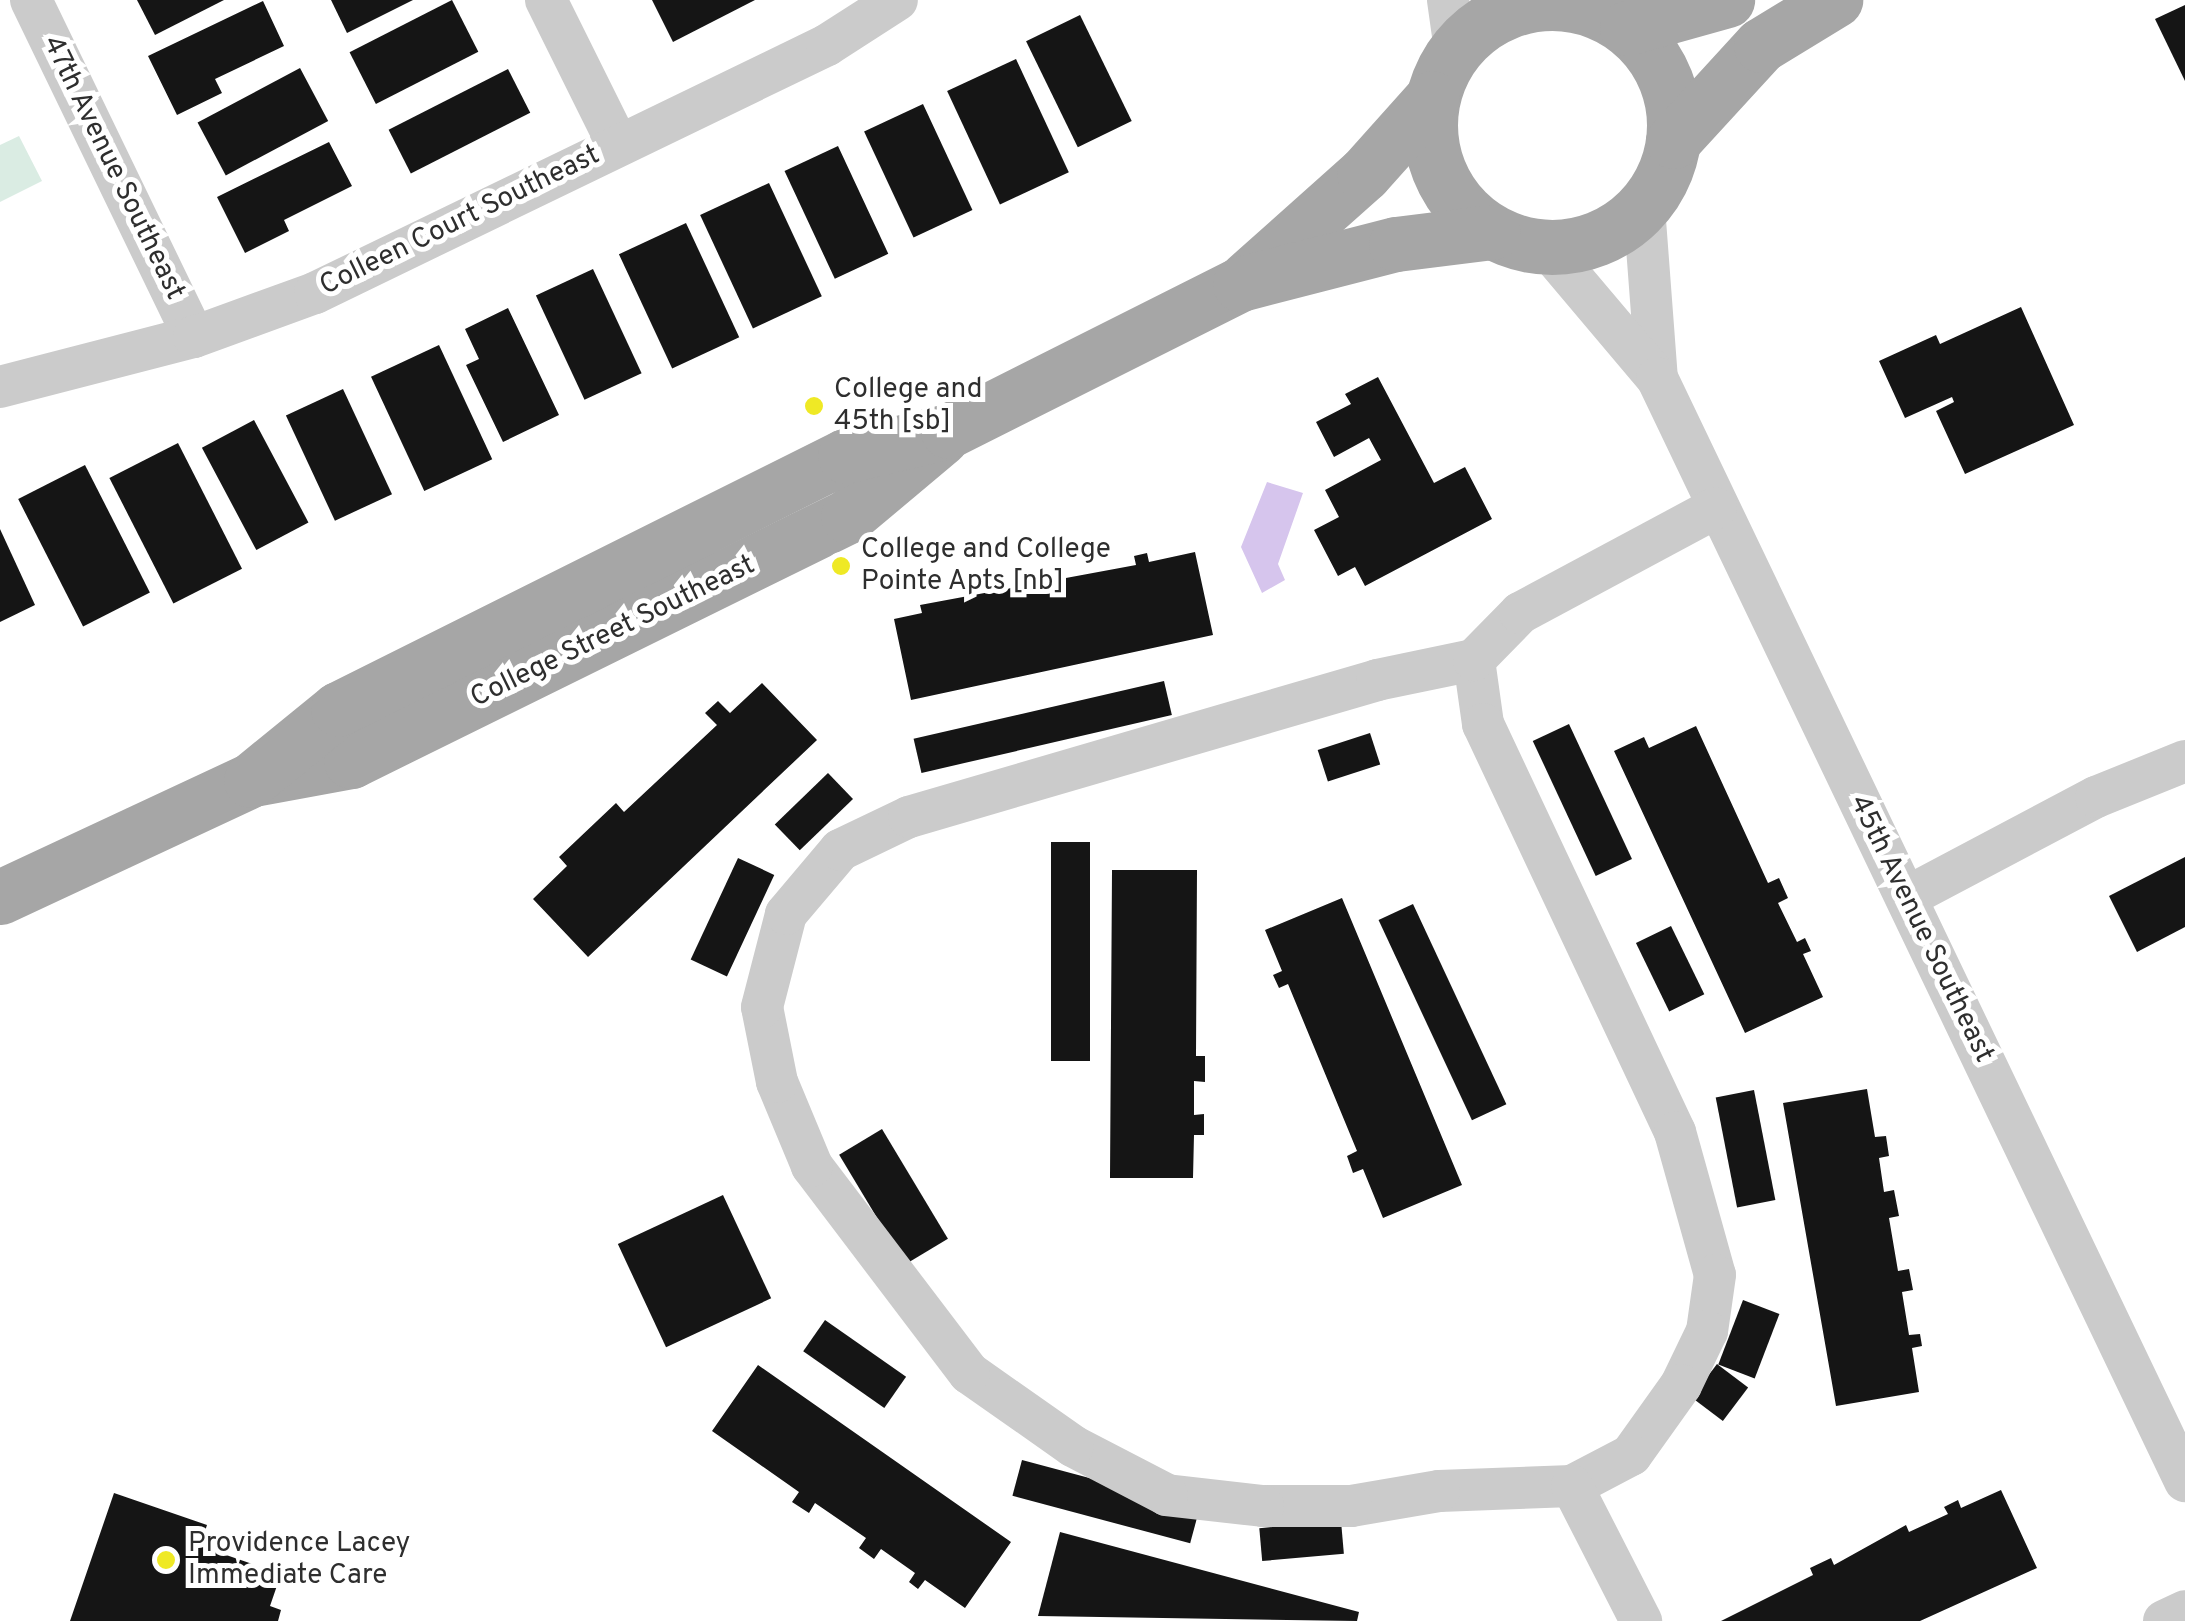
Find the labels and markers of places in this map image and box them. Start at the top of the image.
place label: College and 45th [sb] [834,373,982,439]
marker: College and 45th [sb] [803,395,825,417]
place label: College and College Pointe Apts [nb] [861,533,1111,599]
marker: College and College Pointe Apts [nb] [830,555,852,577]
place label: Providence Lacey Immediate Care [188,1527,410,1593]
marker: Providence Lacey Immediate Care [153,1547,179,1573]

